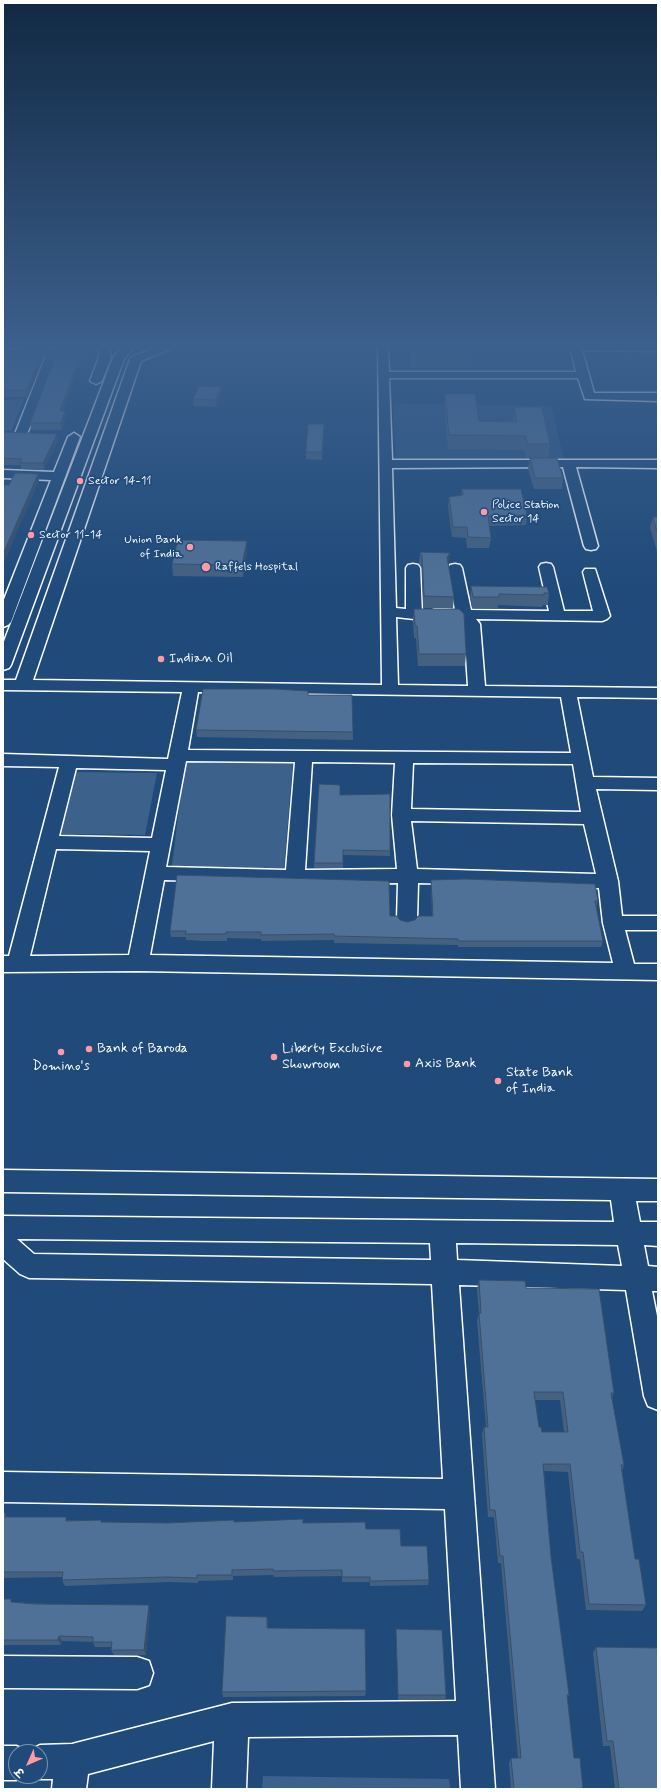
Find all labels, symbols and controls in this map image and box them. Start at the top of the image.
place label: Sector 14-11 [88,474,151,488]
marker: Sector 14-11 [75,476,85,486]
place label: Police Station Sector 14 [492,498,559,526]
marker: Police Station Sector 14 [479,507,489,517]
place label: Sector 11-14 [39,528,102,542]
marker: Sector 11-14 [26,530,36,540]
place label: Union Bank of India [124,533,182,561]
marker: Union Bank of India [185,542,195,552]
place label: Raffels Hospital [215,560,298,574]
marker: Raffels Hospital [200,561,212,573]
place label: Indian Oil [169,651,233,667]
marker: Indian Oil [156,654,166,664]
place label: Bank of Baroda [97,1041,188,1057]
place label: Liberty Exclusive Showroom [282,1041,383,1074]
marker: Bank of Baroda [84,1044,94,1054]
marker: Domino's [56,1047,66,1057]
marker: Liberty Exclusive Showroom [269,1052,279,1062]
place label: Axis Bank [415,1056,476,1072]
place label: Domino's [32,1059,90,1075]
marker: Axis Bank [402,1059,412,1069]
place label: State Bank of India [506,1065,573,1098]
marker: State Bank of India [493,1076,503,1086]
north arrow [8,1744,48,1784]
text: उ [13,1764,28,1779]

